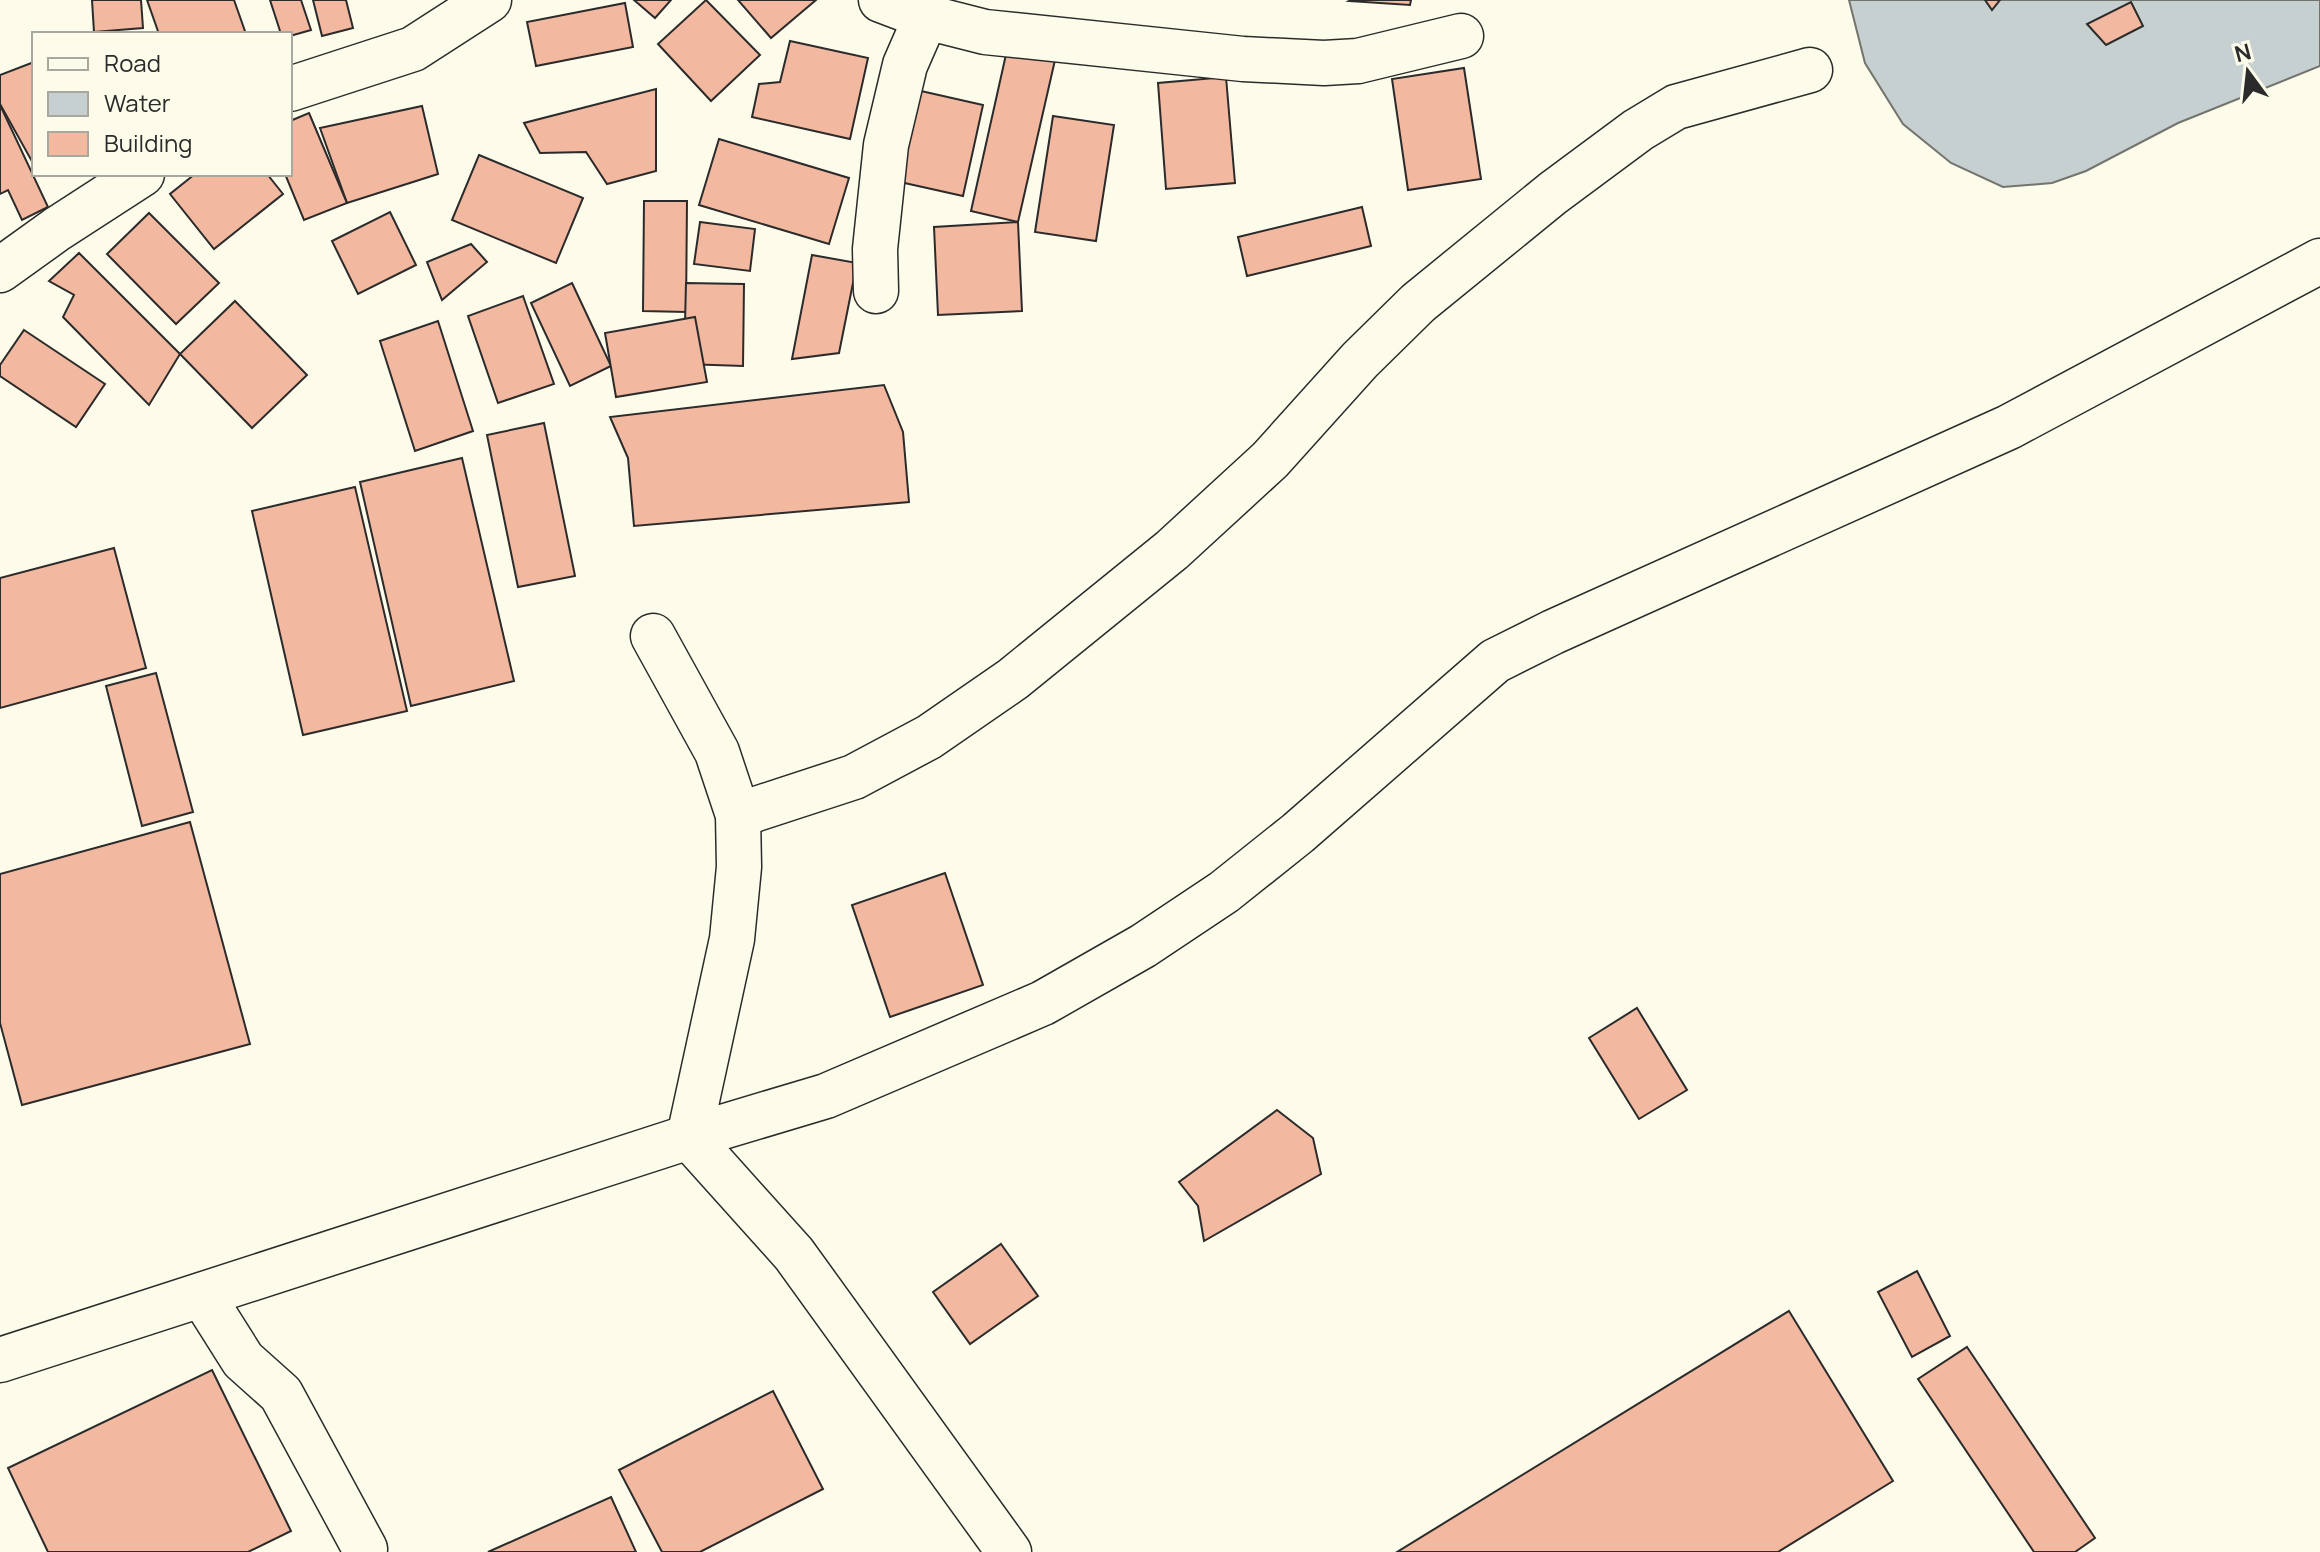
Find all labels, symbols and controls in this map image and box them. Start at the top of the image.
legend [32,32,292,176]
north arrow [2208,32,2288,112]
text: N [2231,36,2254,69]
text: Road [104,46,161,79]
text: Water [104,86,171,119]
text: Building [104,126,192,159]

